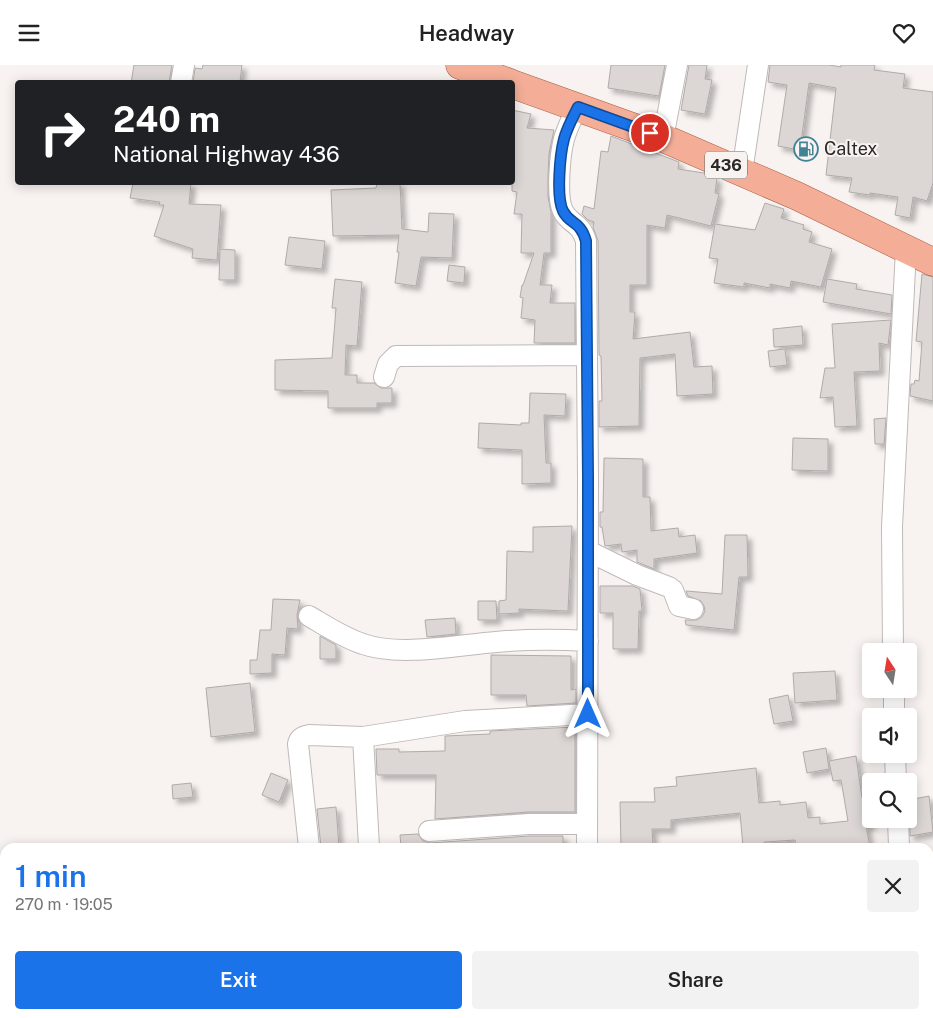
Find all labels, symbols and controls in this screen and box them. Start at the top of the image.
icon: menu [15,19,43,47]
icon: heart [890,19,918,47]
text: Headway [419,20,514,46]
text: 240 m [113,99,220,140]
icon: right [30,100,95,165]
pin [629,112,671,154]
icon: arrive [636,119,664,147]
fuel station icon: Caltex [793,136,819,162]
place label: Caltex [824,138,877,159]
text: National Highway 436 [113,141,340,167]
road number: 436 [705,151,747,179]
north arrow [862,643,918,697]
map controls [862,643,917,828]
position arrow [561,687,613,739]
button: sound [862,708,917,763]
button: search [862,773,917,828]
text: 1 min [15,858,86,894]
button: close [867,860,919,912]
text: 270 m · 19:05 [15,895,113,914]
button: Exit [15,951,462,1009]
button: Share [472,951,919,1009]

